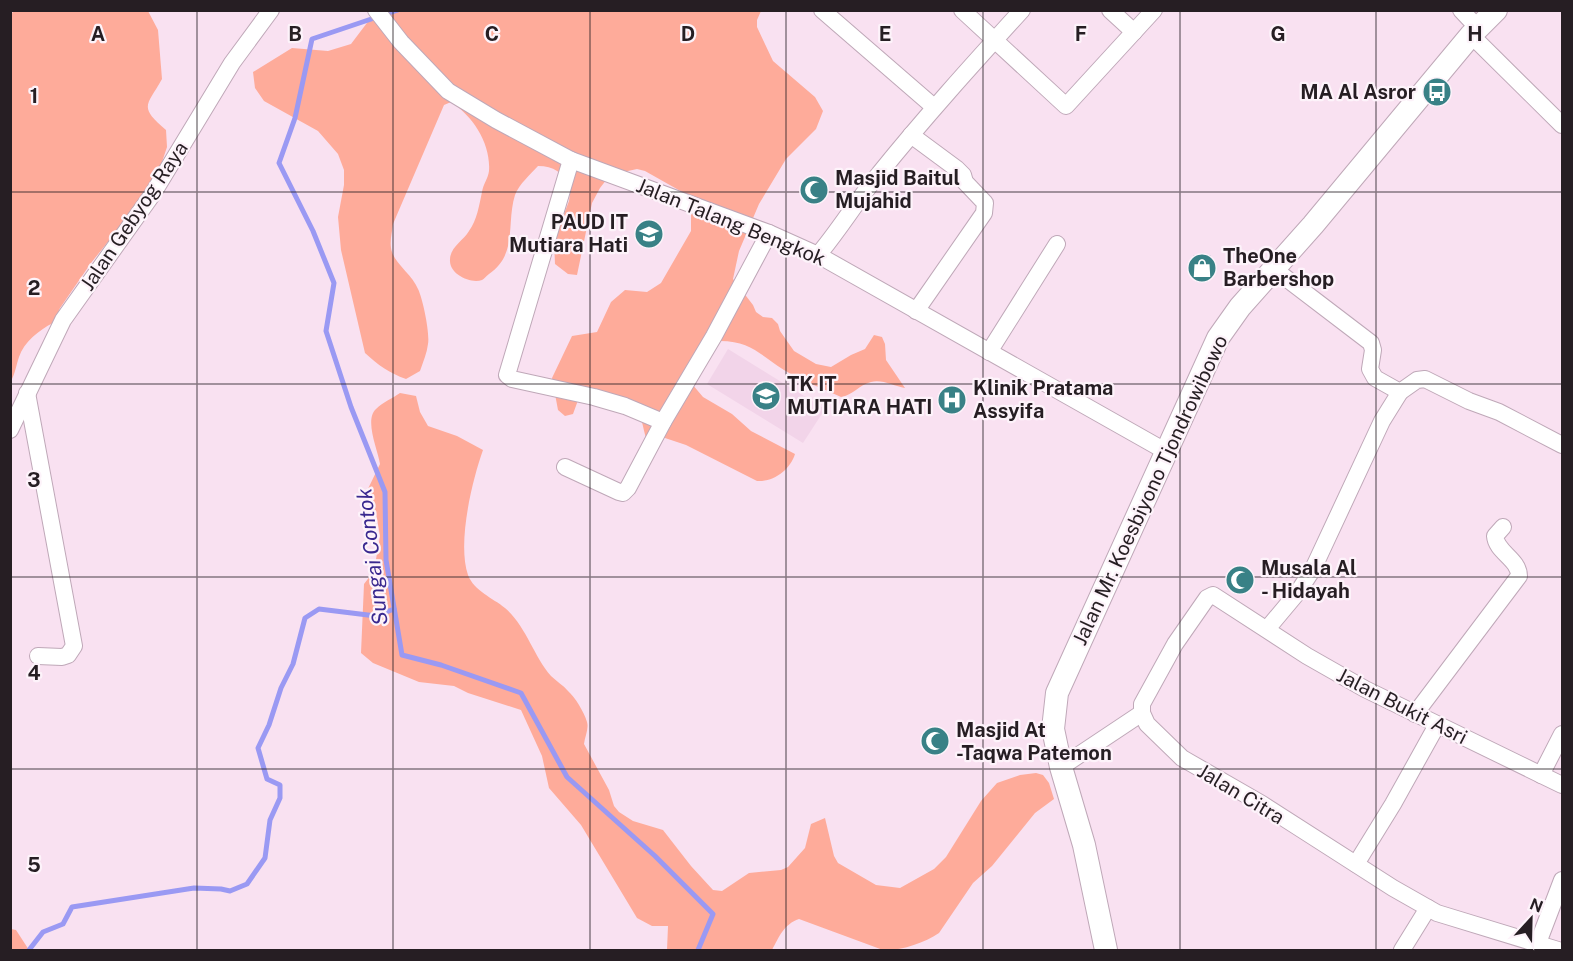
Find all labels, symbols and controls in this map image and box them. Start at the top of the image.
text: A [91,22,105,46]
text: B [288,22,302,46]
text: C [485,22,499,46]
text: D [681,22,695,46]
text: E [879,22,891,46]
text: F [1075,22,1087,46]
text: G [1270,22,1286,46]
text: H [1467,22,1483,46]
bus stop icon: MA Al Asror [1421,76,1453,108]
place label: MA Al Asror [1300,80,1416,104]
text: 1 [30,84,38,108]
street label: Jalan Gebyog Raya [75,137,193,295]
place label: Masjid Baitul Mujahid [835,166,960,213]
street label: Jalan Talang Bengkok [633,173,829,271]
mosque icon: Masjid Baitul Mujahid [798,174,830,206]
place label: PAUD IT Mutiara Hati [509,210,628,257]
school or university icon: PAUD IT Mutiara Hati [633,218,665,250]
place label: TheOne Barbershop [1223,244,1334,291]
shop icon: TheOne Barbershop [1186,252,1218,284]
text: 2 [28,276,40,300]
street label: Jalan Mr. Koesbiyono Tjondrowibowo [1067,331,1233,649]
place label: TK IT MUTIARA HATI [787,372,932,419]
place label: Klinik Pratama Assyifa [973,376,1113,423]
school or university icon: TK IT MUTIARA HATI [750,380,782,412]
hospital icon: Klinik Pratama Assyifa [936,384,968,416]
text: 3 [27,468,41,492]
water label: Sungai Contok [351,486,393,627]
place label: Musala Al - Hidayah [1261,556,1357,603]
mosque icon: Musala Al - Hidayah [1224,564,1256,596]
text: 4 [27,661,41,685]
street label: Jalan Bukit Asri [1333,663,1471,749]
place label: Masjid At -Taqwa Patemon [956,718,1112,765]
mosque icon: Masjid At -Taqwa Patemon [919,725,951,757]
street label: Jalan Citra [1193,759,1289,829]
text: 5 [27,853,41,877]
north arrow [1501,889,1561,949]
text: N [1527,894,1546,917]

